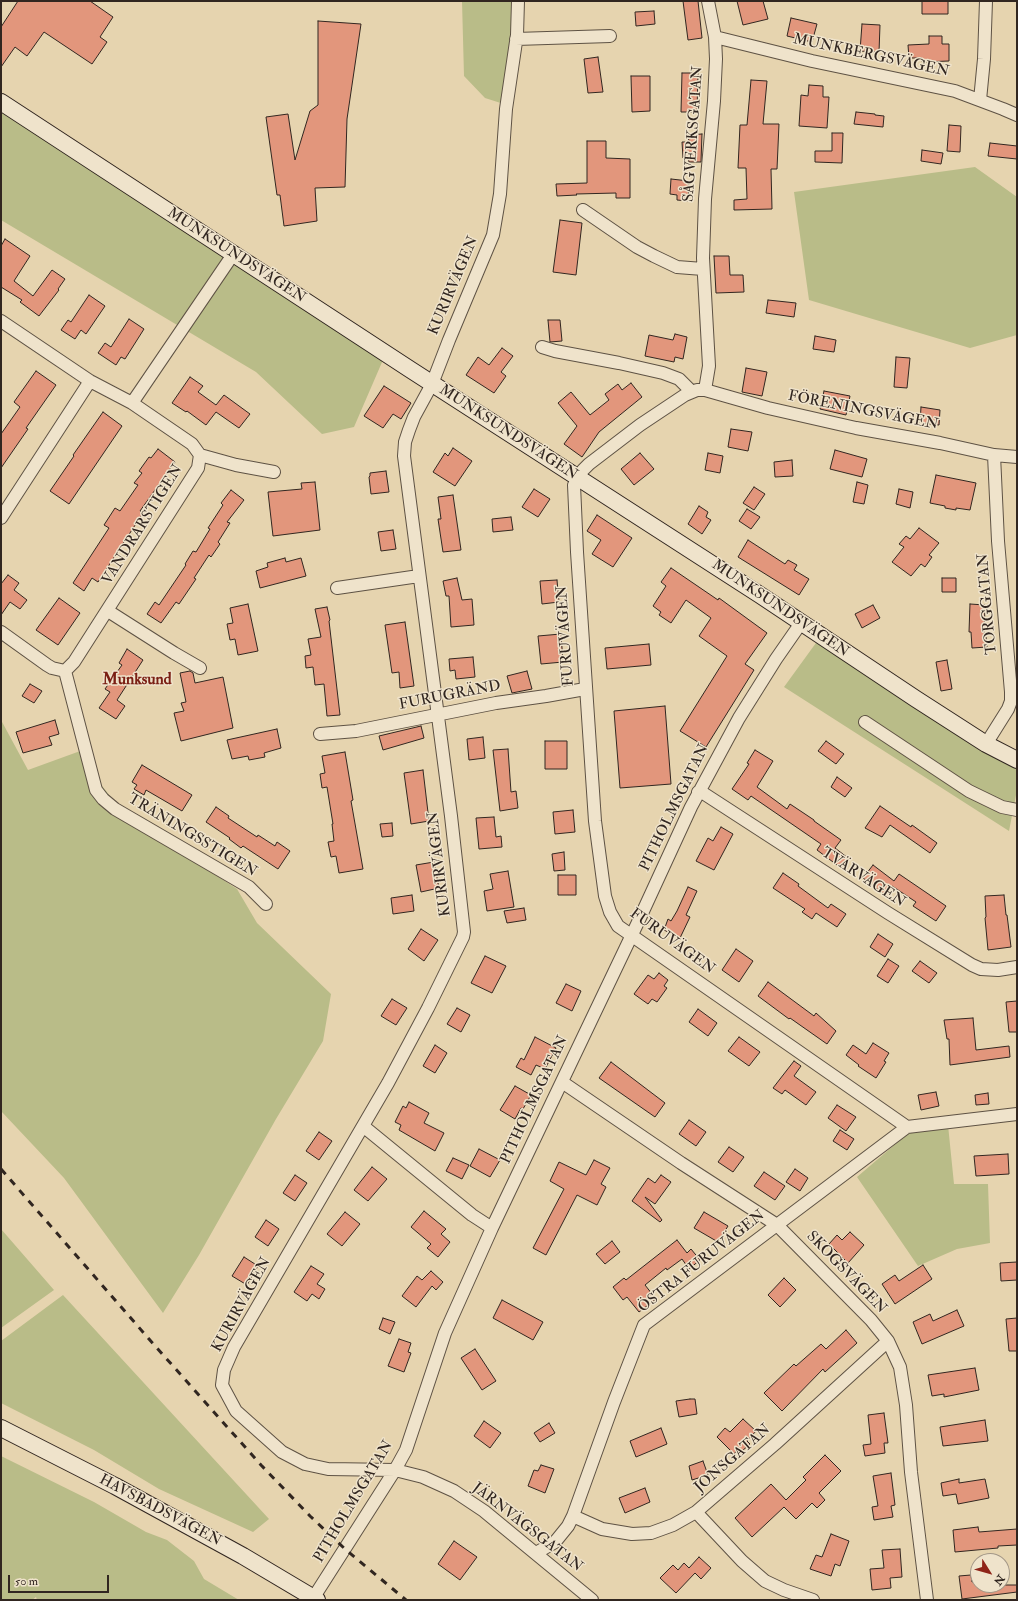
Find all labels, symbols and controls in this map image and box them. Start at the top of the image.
street label: MUNKBERGSVÄGEN [791,31,951,81]
street label: SÅGVERKSGATAN [680,65,708,203]
street label: MUNKSUNDSVÄGEN [163,204,309,308]
street label: KURIRVÄGEN [425,234,483,338]
street label: MUNKSUNDSVÄGEN [435,381,581,485]
street label: FÖRENINGSVÄGEN [786,388,940,434]
street label: VANDRARSTIGEN [99,462,187,588]
street label: TORGGATAN [975,553,1001,655]
street label: MUNKSUNDSVÄGEN [708,556,852,662]
street label: FURUVÄGEN [554,585,578,687]
district label: Munksund [102,671,172,691]
street label: FURUGRÄND [398,677,502,715]
street label: PITHOLMSGATAN [636,741,714,875]
street label: TRÄNINGSSTIGEN [124,790,260,882]
street label: KURIRVÄGEN [425,811,455,917]
street label: TVÄRVÄGEN [818,844,908,912]
street label: FURUVÄGEN [626,905,718,979]
street label: PITHOLMSGATAN [497,1033,573,1167]
street label: ÖSTRA FURUVÄGEN [635,1207,769,1317]
street label: SKOGSVÄGEN [802,1228,890,1318]
street label: KURIRVÄGEN [209,1254,275,1356]
street label: JONSGATAN [691,1421,775,1497]
street label: PITHOLMSGATAN [310,1438,398,1566]
street label: HAVSBADSVÄGEN [96,1471,224,1551]
street label: JÄRNVÄGSGATAN [468,1479,586,1577]
north arrow [970,1553,1010,1593]
scale bar [10,1567,111,1593]
text: N [991,1572,1007,1588]
text: 50 m [15,1574,38,1589]

